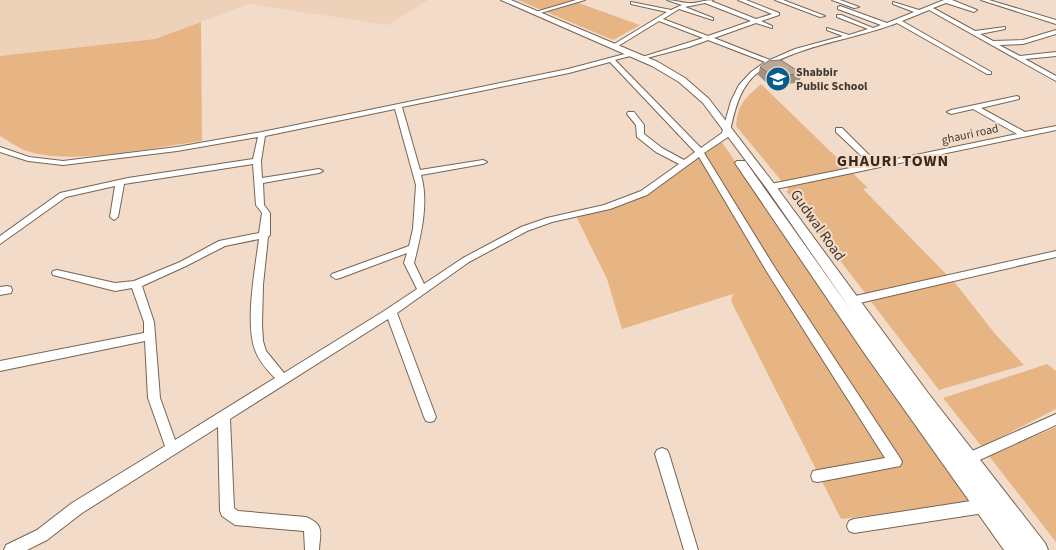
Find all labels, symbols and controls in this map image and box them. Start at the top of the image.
place label: Shabbir Public School [796,64,868,95]
school or university icon: Shabbir Public School [765,66,791,92]
street label: ghauri road [940,120,1000,149]
district label: GHAURI TOWN [837,150,949,172]
street label: Gudwal Road [785,185,850,265]

